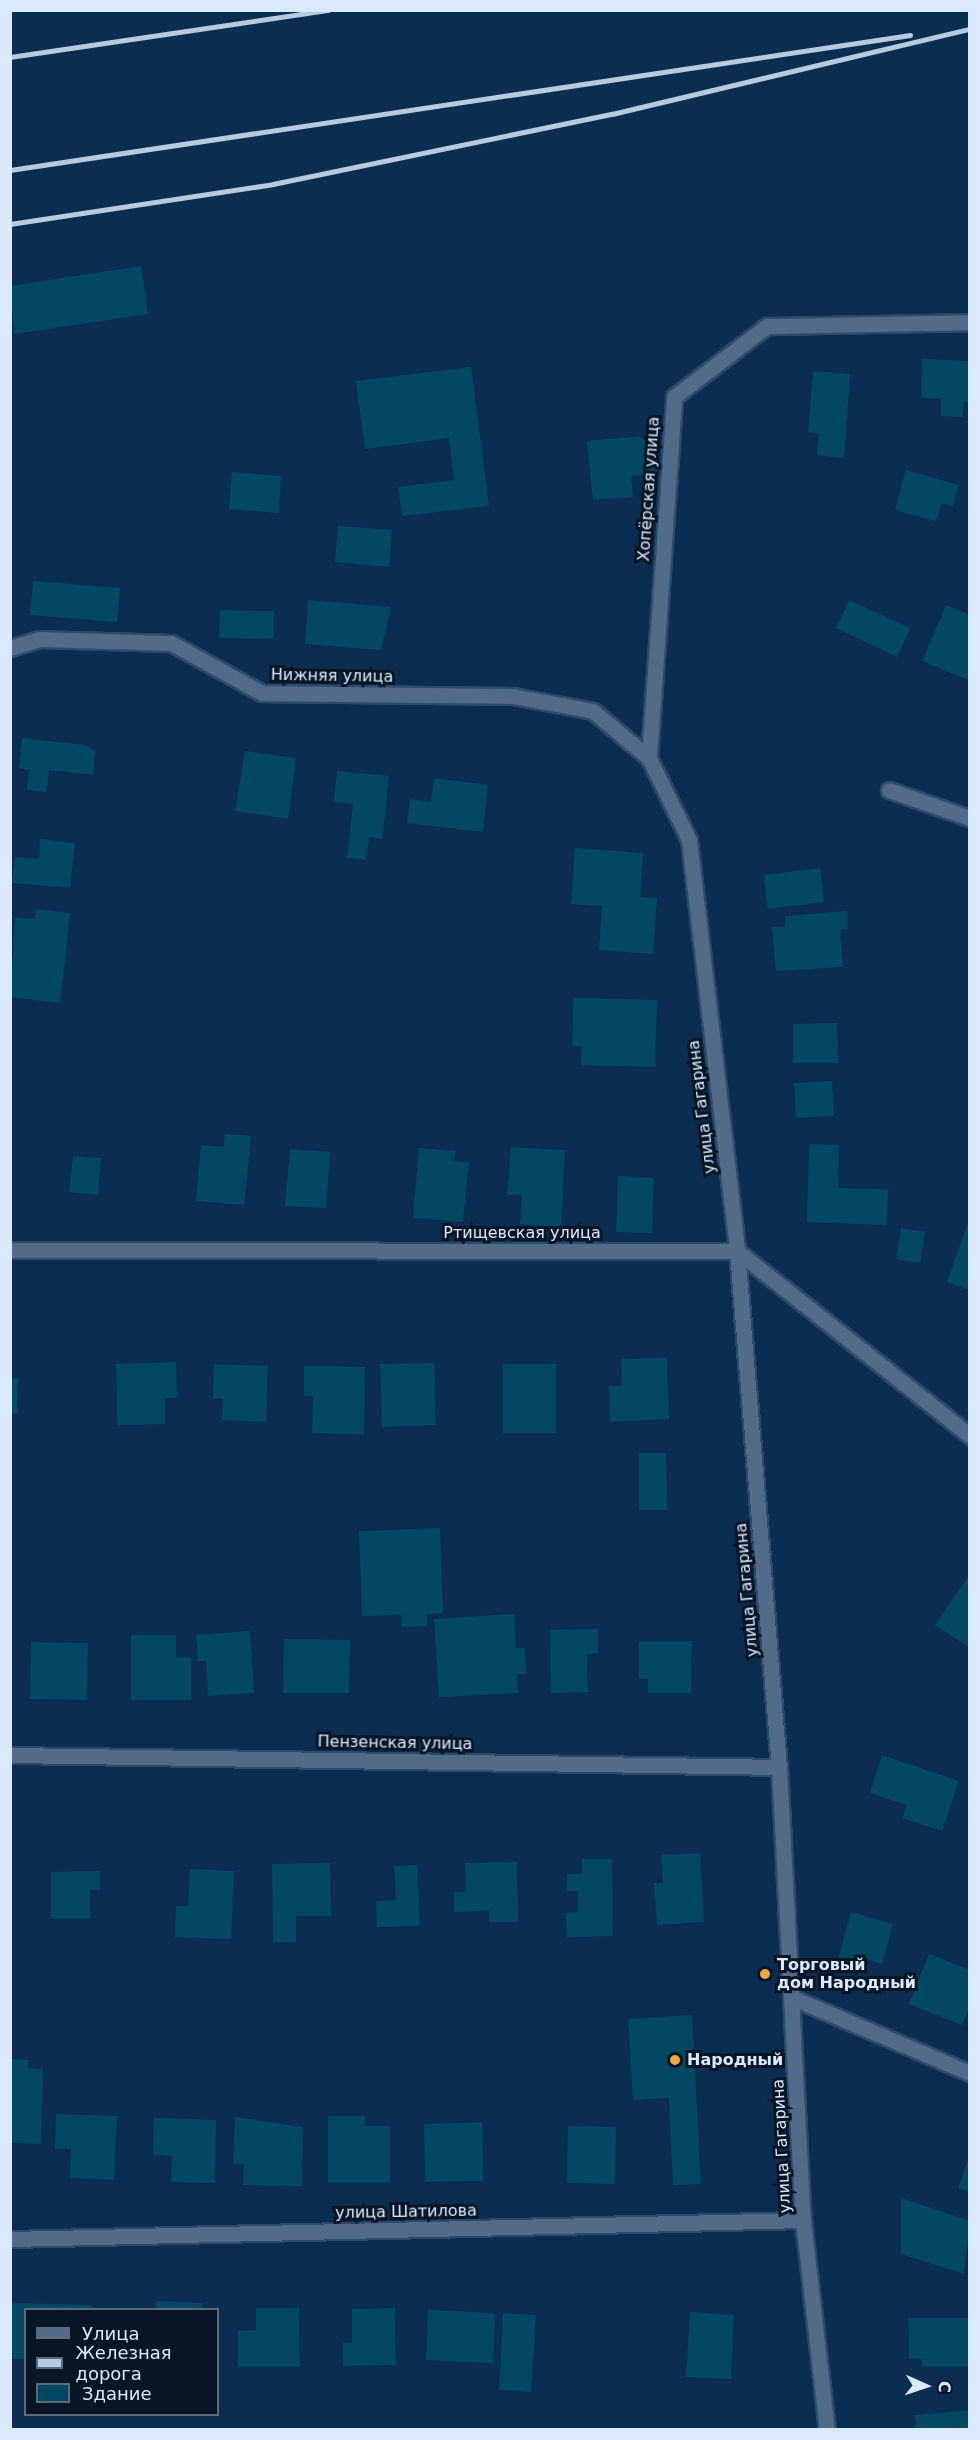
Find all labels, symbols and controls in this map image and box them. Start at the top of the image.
street label: Хопёрская улица [634,416,664,562]
street label: Нижняя улица [271,665,393,687]
street label: улица Гагарина [684,1039,720,1175]
street label: Ртищевская улица [443,1223,601,1243]
street label: улица Гагарина [732,1522,762,1658]
street label: Пензенская улица [317,1732,473,1754]
place label: Торговый дом Народный [777,1955,916,1993]
marker: Торговый дом Народный [758,1967,772,1981]
place label: Народный [687,2050,783,2070]
marker: Народный [668,2053,682,2067]
street label: улица Гагарина [769,2078,795,2214]
street label: улица Шатилова [335,2201,477,2223]
legend [24,2308,219,2416]
text: Улица [82,2323,139,2344]
text: Железная дорога [75,2342,172,2384]
north arrow [896,2356,956,2416]
text: С [935,2381,954,2393]
text: Здание [82,2383,152,2404]

